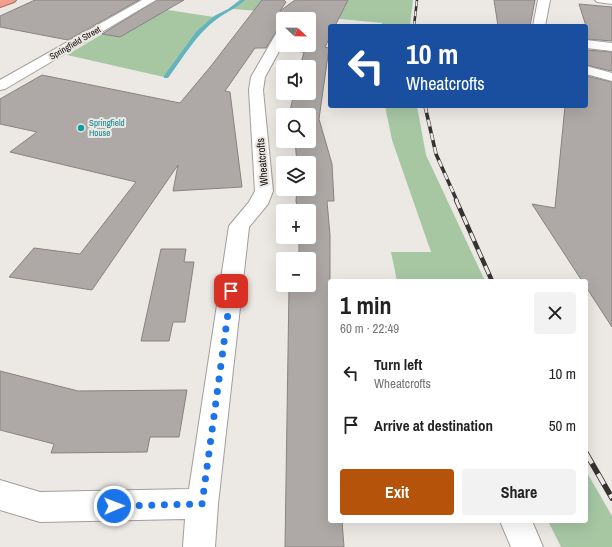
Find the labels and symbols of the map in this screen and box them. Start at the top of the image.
north arrow [276,12,316,52]
street label: Springfield Street [47,23,103,63]
place label: Springfield House [89,117,125,139]
marker: Springfield House [76,123,86,133]
street label: Wheatcrofts [253,137,271,187]
pin [214,274,248,308]
position arrow [93,485,135,527]

